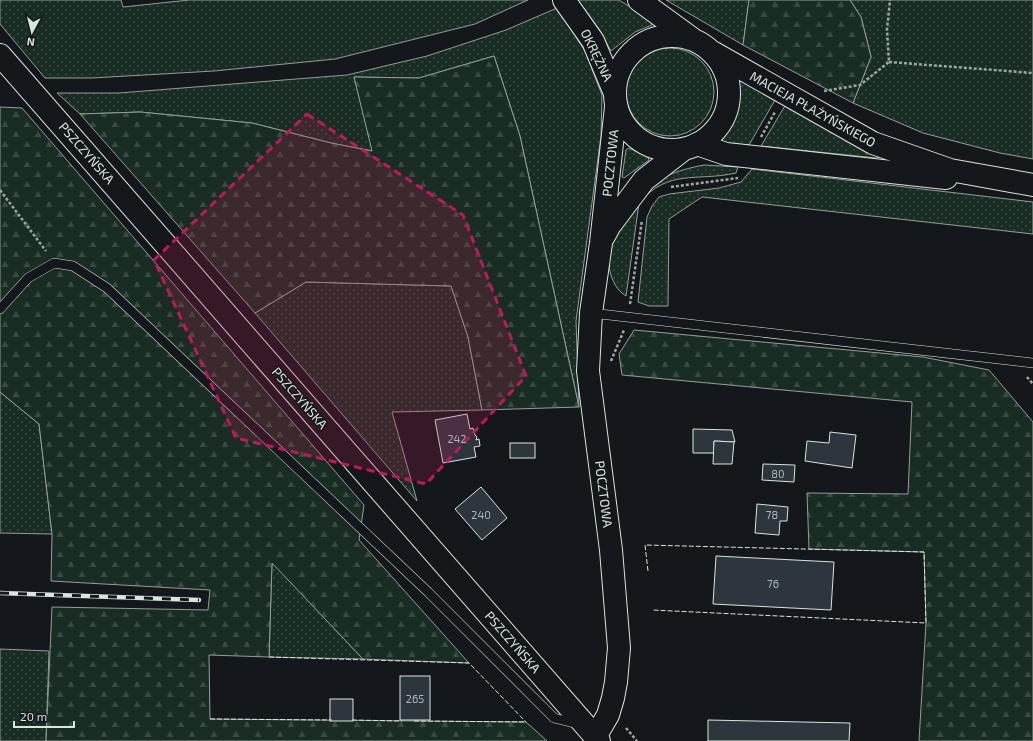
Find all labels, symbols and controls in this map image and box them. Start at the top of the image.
north arrow [12,12,52,52]
street label: OKRĘŻNA [577,26,617,84]
text: N [26,35,35,49]
street label: MACIEJA PŁAŻYŃSKIEGO [747,67,879,150]
street label: PSZCZYŃSKA [56,118,119,187]
street label: POCZTOWA [599,129,621,197]
street label: PSZCZYŃSKA [269,363,332,432]
house number: 242 [447,432,467,445]
street label: POCZTOWA [592,460,616,528]
house number: 80 [771,467,785,480]
house number: 240 [471,508,491,521]
house number: 78 [766,508,778,521]
house number: 76 [767,577,779,590]
street label: PSZCZYŃSKA [482,607,545,676]
house number: 265 [406,692,424,705]
scale bar [14,703,74,729]
text: 20 m [20,709,47,723]

